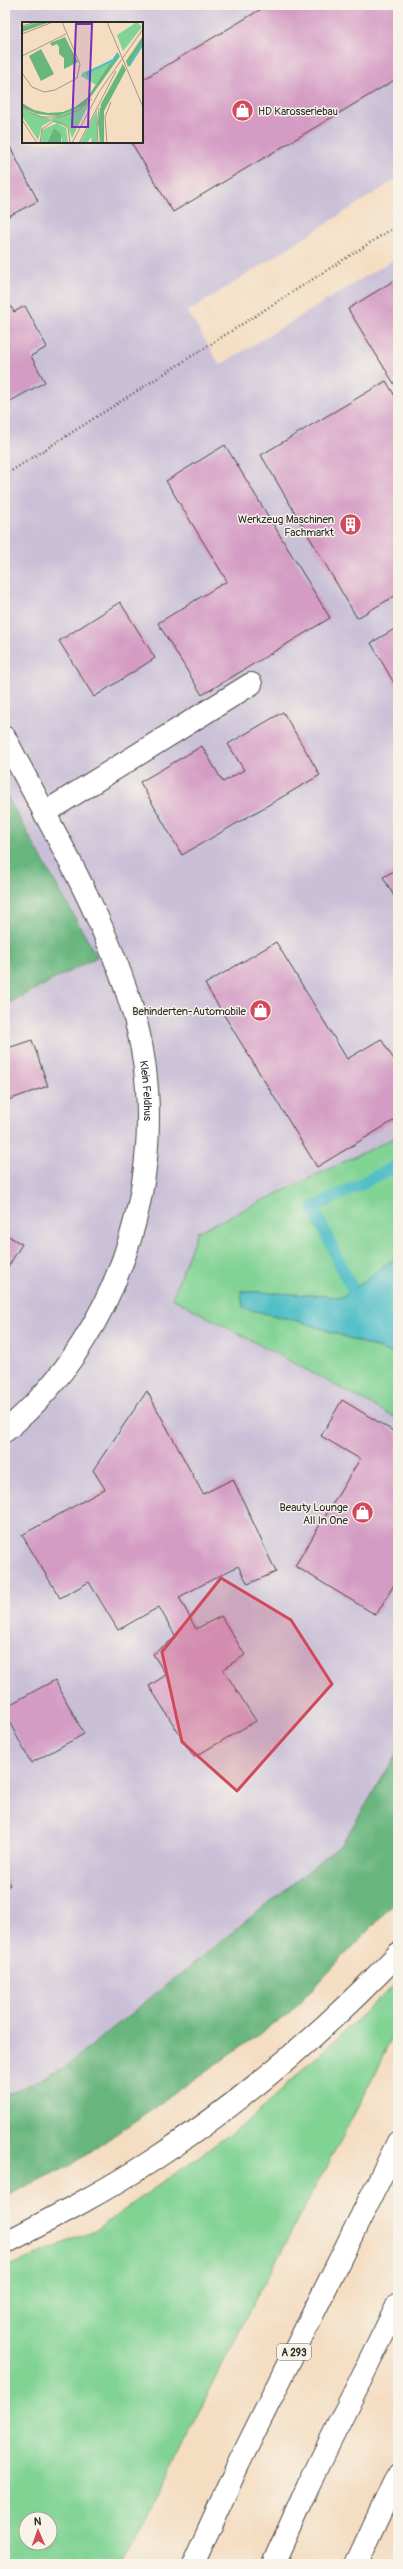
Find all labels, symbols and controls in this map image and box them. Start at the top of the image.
inset map [22,22,143,143]
shop icon: HD Karosseriebau [230,98,256,124]
place label: HD Karosseriebau [258,105,338,118]
building icon: Werkzeug Maschinen Fachmarkt [337,512,363,538]
place label: Werkzeug Maschinen Fachmarkt [238,513,335,539]
shop icon: Behinderten-Automobile [248,998,274,1024]
place label: Behinderten-Automobile [132,1005,247,1018]
street label: Klein Feldhus [137,1060,154,1121]
shop icon: Beauty Lounge All In One [350,1500,376,1526]
place label: Beauty Lounge All In One [280,1501,349,1527]
road number: A 293 [277,2344,311,2360]
north arrow [18,2511,58,2551]
text: N [34,2515,42,2528]

